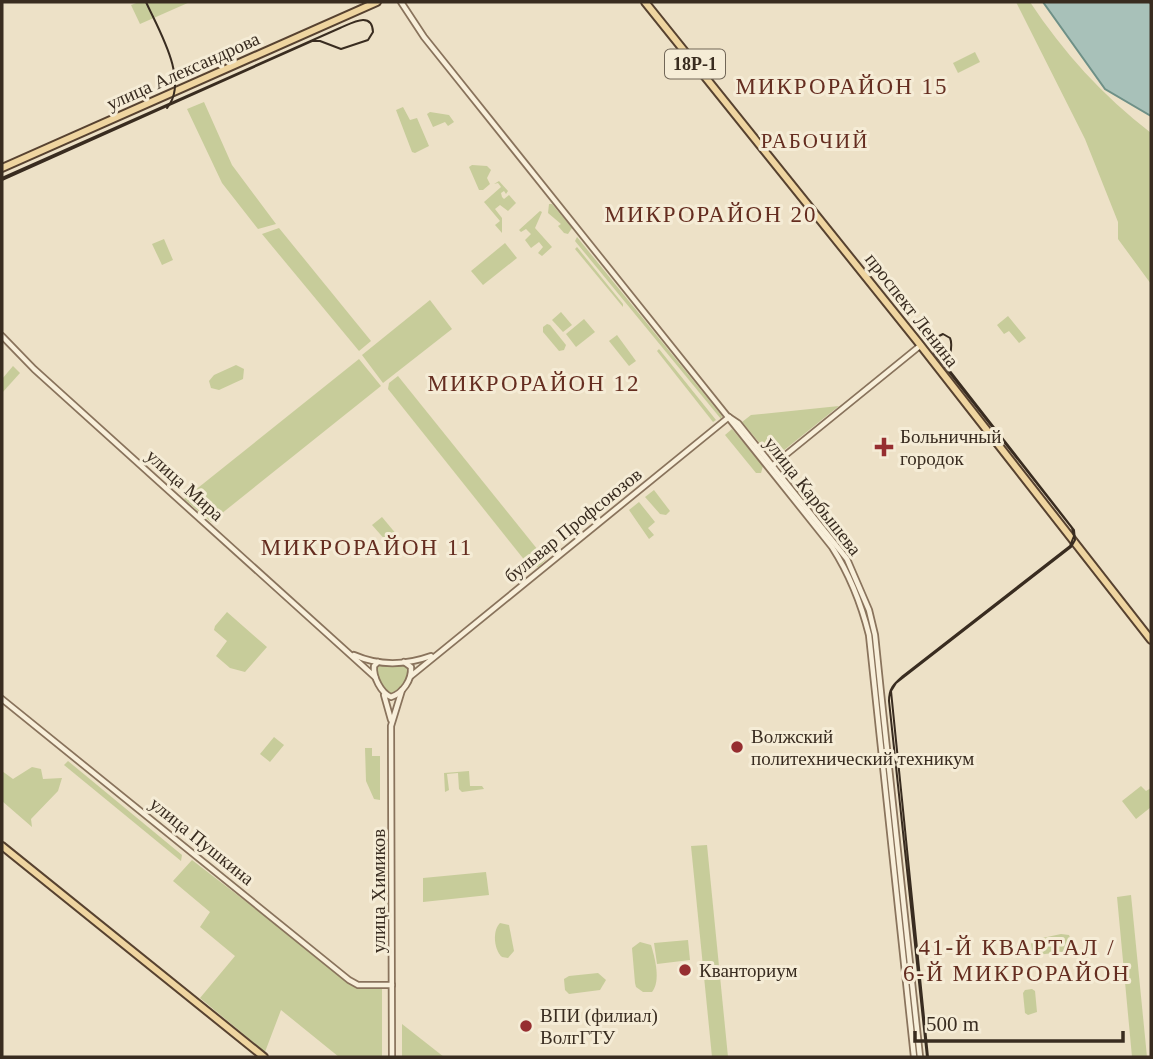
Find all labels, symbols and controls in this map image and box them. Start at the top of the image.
street label: улица Александрова [103,28,263,114]
road number: 18Р-1 [665,50,725,78]
district label: МИКРОРАЙОН 15 [735,74,949,99]
district label: РАБОЧИЙ [761,129,869,153]
district label: МИКРОРАЙОН 20 [604,202,818,227]
street label: проспект Ленина [861,249,963,372]
district label: МИКРОРАЙОН 12 [427,371,641,396]
place label: Больничный городок [900,426,1001,469]
street label: улица Карбышева [760,433,866,560]
marker: Больничный городок [874,437,894,457]
street label: улица Мира [142,445,228,526]
street label: бульвар Профсоюзов [500,463,646,587]
district label: МИКРОРАЙОН 11 [261,535,473,560]
place label: Волжский политехнический техникум [751,726,974,769]
marker: Волжский политехнический техникум [729,739,745,755]
street label: улица Пушкина [146,793,259,890]
street label: улица Химиков [368,829,389,953]
district label: 41-Й КВАРТАЛ / 6-Й МИКРОРАЙОН [903,935,1131,986]
place label: Кванториум [699,960,798,981]
marker: Кванториум [677,962,693,978]
scale bar [915,1000,1123,1044]
place label: ВПИ (филиал) ВолгГТУ [540,1005,658,1048]
text: 500 m [926,1012,979,1036]
marker: ВПИ (филиал) ВолгГТУ [518,1018,534,1034]

